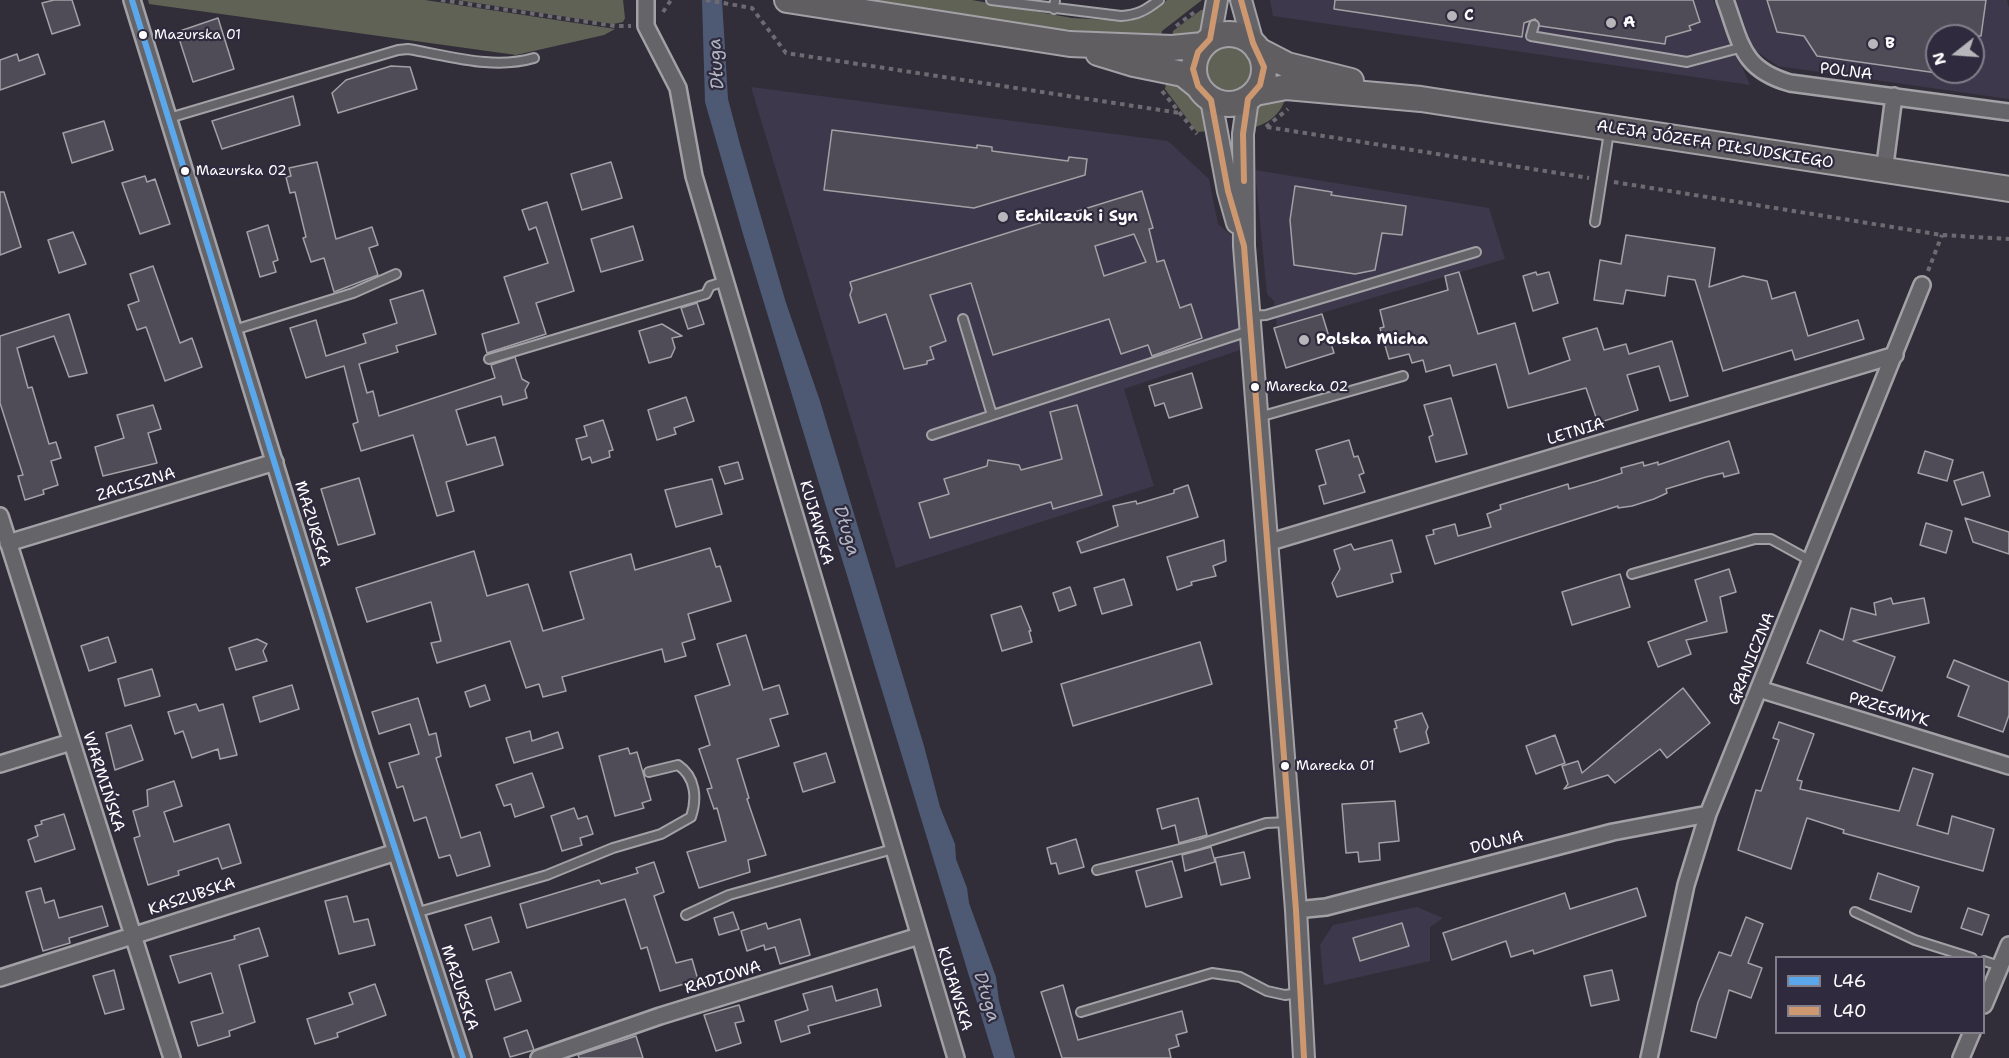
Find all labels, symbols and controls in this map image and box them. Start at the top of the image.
place label: C [1464,6,1474,26]
marker: C [1445,9,1459,23]
place label: A [1623,13,1635,33]
marker: A [1604,16,1618,30]
north arrow [1925,24,1985,84]
place label: Mazurska 01 [154,27,241,43]
marker: Mazurska 01 [137,29,149,41]
place label: B [1885,34,1895,54]
marker: B [1866,37,1880,51]
water label: Długa [704,38,730,90]
text: N [1927,50,1951,68]
street label: POLNA [1819,59,1873,85]
street label: ALEJA JÓZEFA PIŁSUDSKIEGO [1595,117,1835,173]
place label: Mazurska 02 [196,163,287,179]
marker: Mazurska 02 [179,165,191,177]
place label: Echilczuk i Syn [1015,207,1138,227]
marker: Echilczuk i Syn [996,210,1010,224]
place label: Polska Micha [1316,330,1428,350]
marker: Polska Micha [1297,333,1311,347]
place label: Marecka 02 [1266,379,1348,395]
marker: Marecka 02 [1249,381,1261,393]
street label: LETNIA [1545,414,1607,450]
street label: ZACISZNA [94,464,178,506]
street label: MAZURSKA [290,479,334,569]
street label: KUJAWSKA [795,479,837,567]
water label: Długa [828,503,864,559]
street label: GRANICZNA [1725,610,1779,708]
street label: PRZESMYK [1846,689,1932,731]
street label: WARMIŃSKA [78,729,128,835]
place label: Marecka 01 [1296,758,1375,774]
marker: Marecka 01 [1279,760,1291,772]
street label: DOLNA [1468,827,1526,859]
street label: KASZUBSKA [146,874,238,920]
street label: MAZURSKA [436,943,482,1033]
street label: KUJAWSKA [932,945,976,1033]
legend [1775,956,1985,1034]
street label: RADIOWA [683,957,763,999]
water label: Długa [968,969,1004,1025]
text: L46 [1833,969,1866,993]
text: L40 [1833,999,1867,1023]

